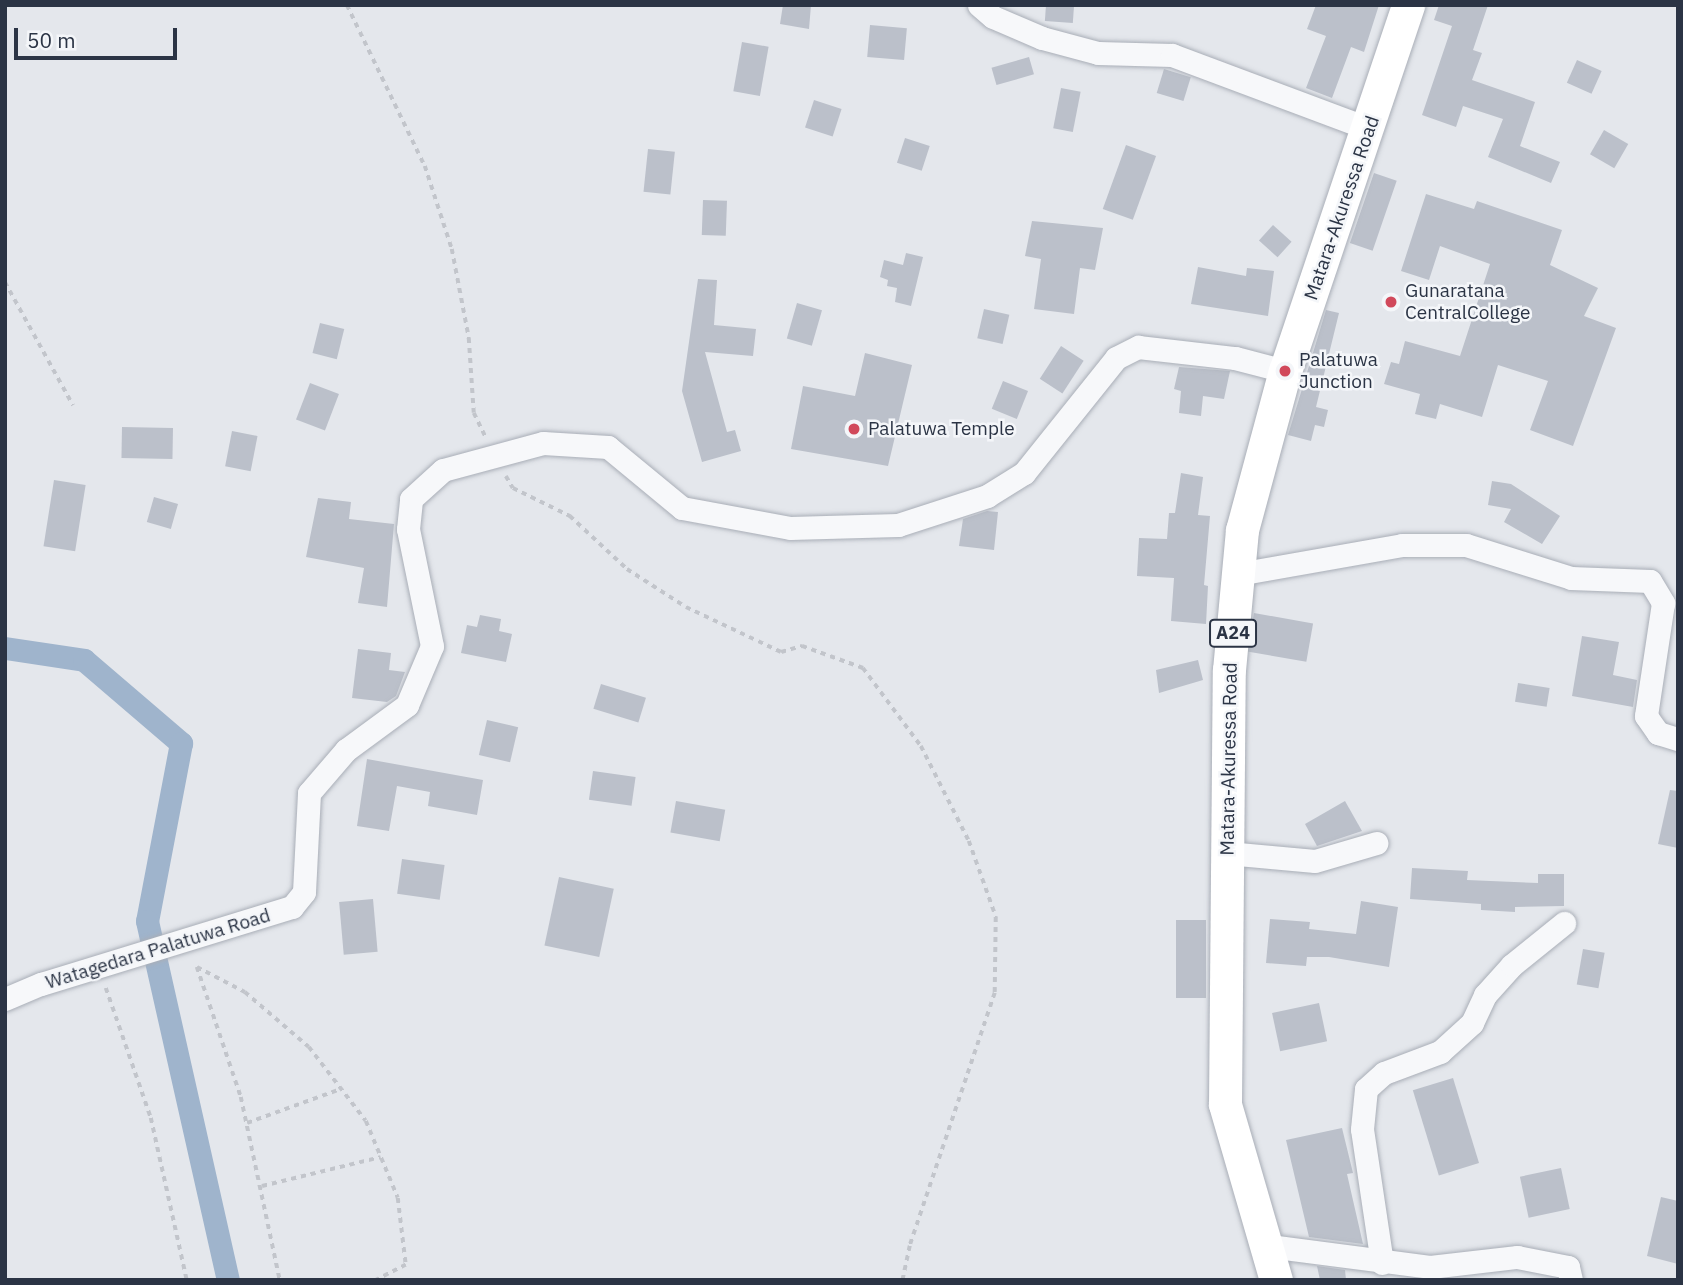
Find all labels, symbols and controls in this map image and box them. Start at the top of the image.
scale bar [18,14,180,58]
text: 50 m [27,26,76,54]
street label: Matara-Akuressa Road [1300,113,1384,303]
place label: Gunaratana CentralCollege [1405,280,1530,324]
marker: Gunaratana CentralCollege [1383,294,1399,310]
place label: Palatuwa Junction [1299,349,1378,393]
marker: Palatuwa Junction [1277,363,1293,379]
place label: Palatuwa Temple [868,418,1015,440]
marker: Palatuwa Temple [846,421,862,437]
road number: A24 [1208,618,1258,648]
street label: Matara-Akuressa Road [1216,662,1242,856]
street label: Watagedara Palatuwa Road [43,904,273,994]

